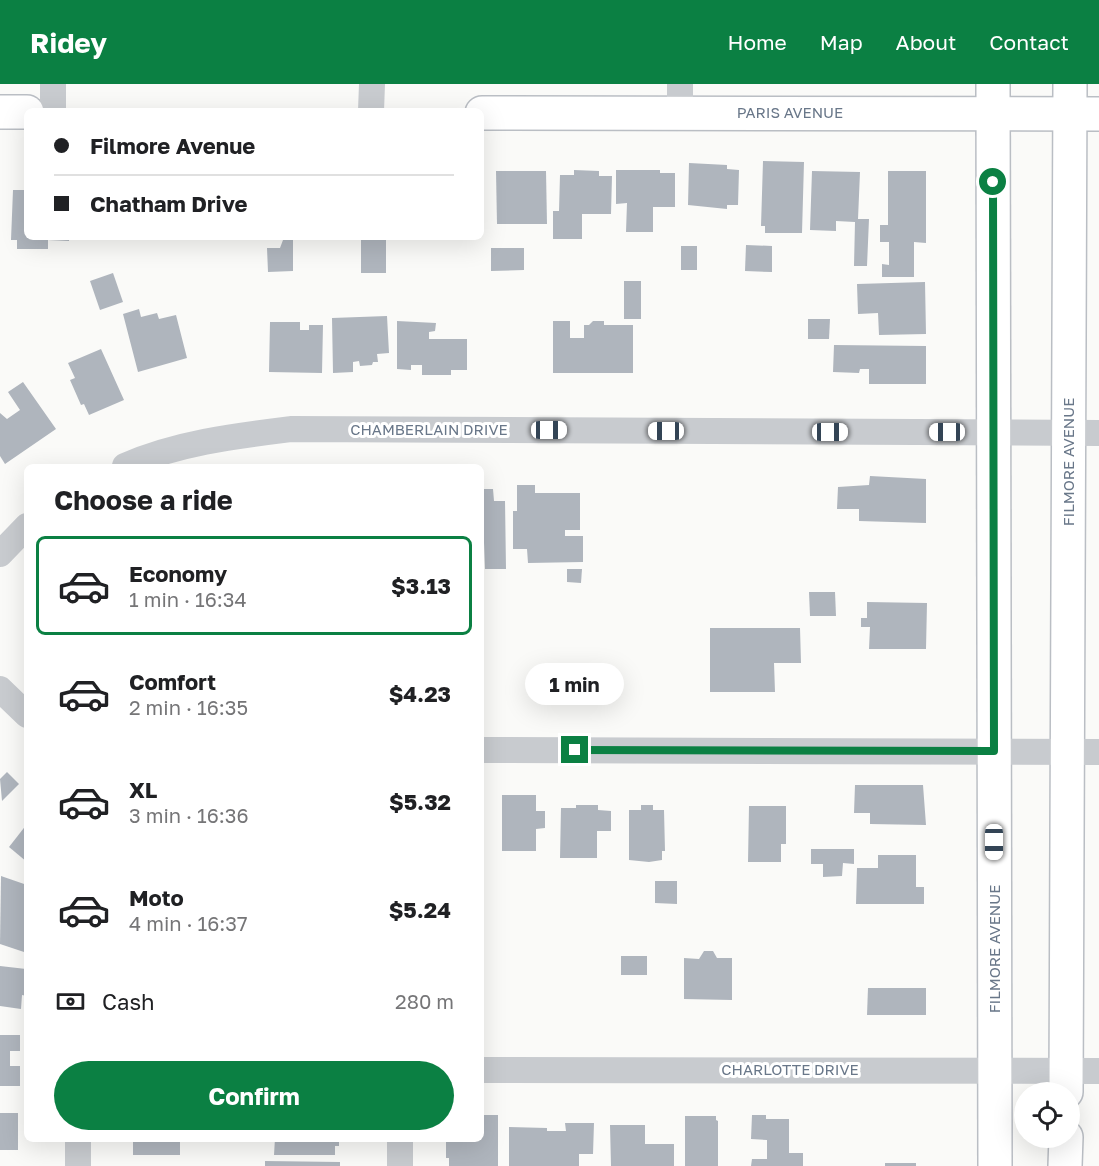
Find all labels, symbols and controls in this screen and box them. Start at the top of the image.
text: Ridey [30,26,107,59]
text: Home [727,29,787,55]
text: Map [820,29,863,55]
text: About [896,29,956,55]
text: Contact [989,29,1069,55]
street label: PARIS AVENUE [737,103,843,121]
text: Filmore Avenue [90,132,255,159]
route start [979,168,1006,195]
text: Chatham Drive [90,190,247,217]
street label: FILMORE AVENUE [1059,398,1077,526]
street label: CHAMBERLAIN DRIVE [350,420,508,438]
car [531,421,567,439]
car [648,422,684,440]
car [812,423,848,441]
car [929,423,965,441]
text: Choose a ride [54,484,233,516]
icon: car [57,559,111,613]
text: Economy [129,560,227,587]
text: $3.13 [391,572,451,599]
text: 1 min · 16:34 [129,587,247,611]
callout: 1 min [526,663,624,705]
icon: car [57,667,111,721]
text: Comfort [129,668,216,695]
text: 1 min [549,672,600,696]
text: $4.23 [389,680,451,707]
text: 2 min · 16:35 [129,695,248,719]
route end [561,736,588,763]
icon: car [57,775,111,829]
text: XL [129,776,157,803]
text: $5.32 [389,788,451,815]
text: 3 min · 16:36 [129,803,249,827]
car [985,824,1003,860]
icon: car [57,883,111,937]
text: Moto [129,884,184,911]
street label: FILMORE AVENUE [985,885,1003,1013]
text: $5.24 [389,896,451,923]
text: 4 min · 16:37 [129,911,248,935]
icon: cash [54,985,87,1018]
text: Cash [102,988,155,1015]
text: 280 m [395,989,454,1013]
street label: CHARLOTTE DRIVE [721,1060,859,1078]
button: Confirm [54,1061,454,1130]
map controls [1014,1082,1080,1148]
button: locate [1014,1082,1080,1148]

